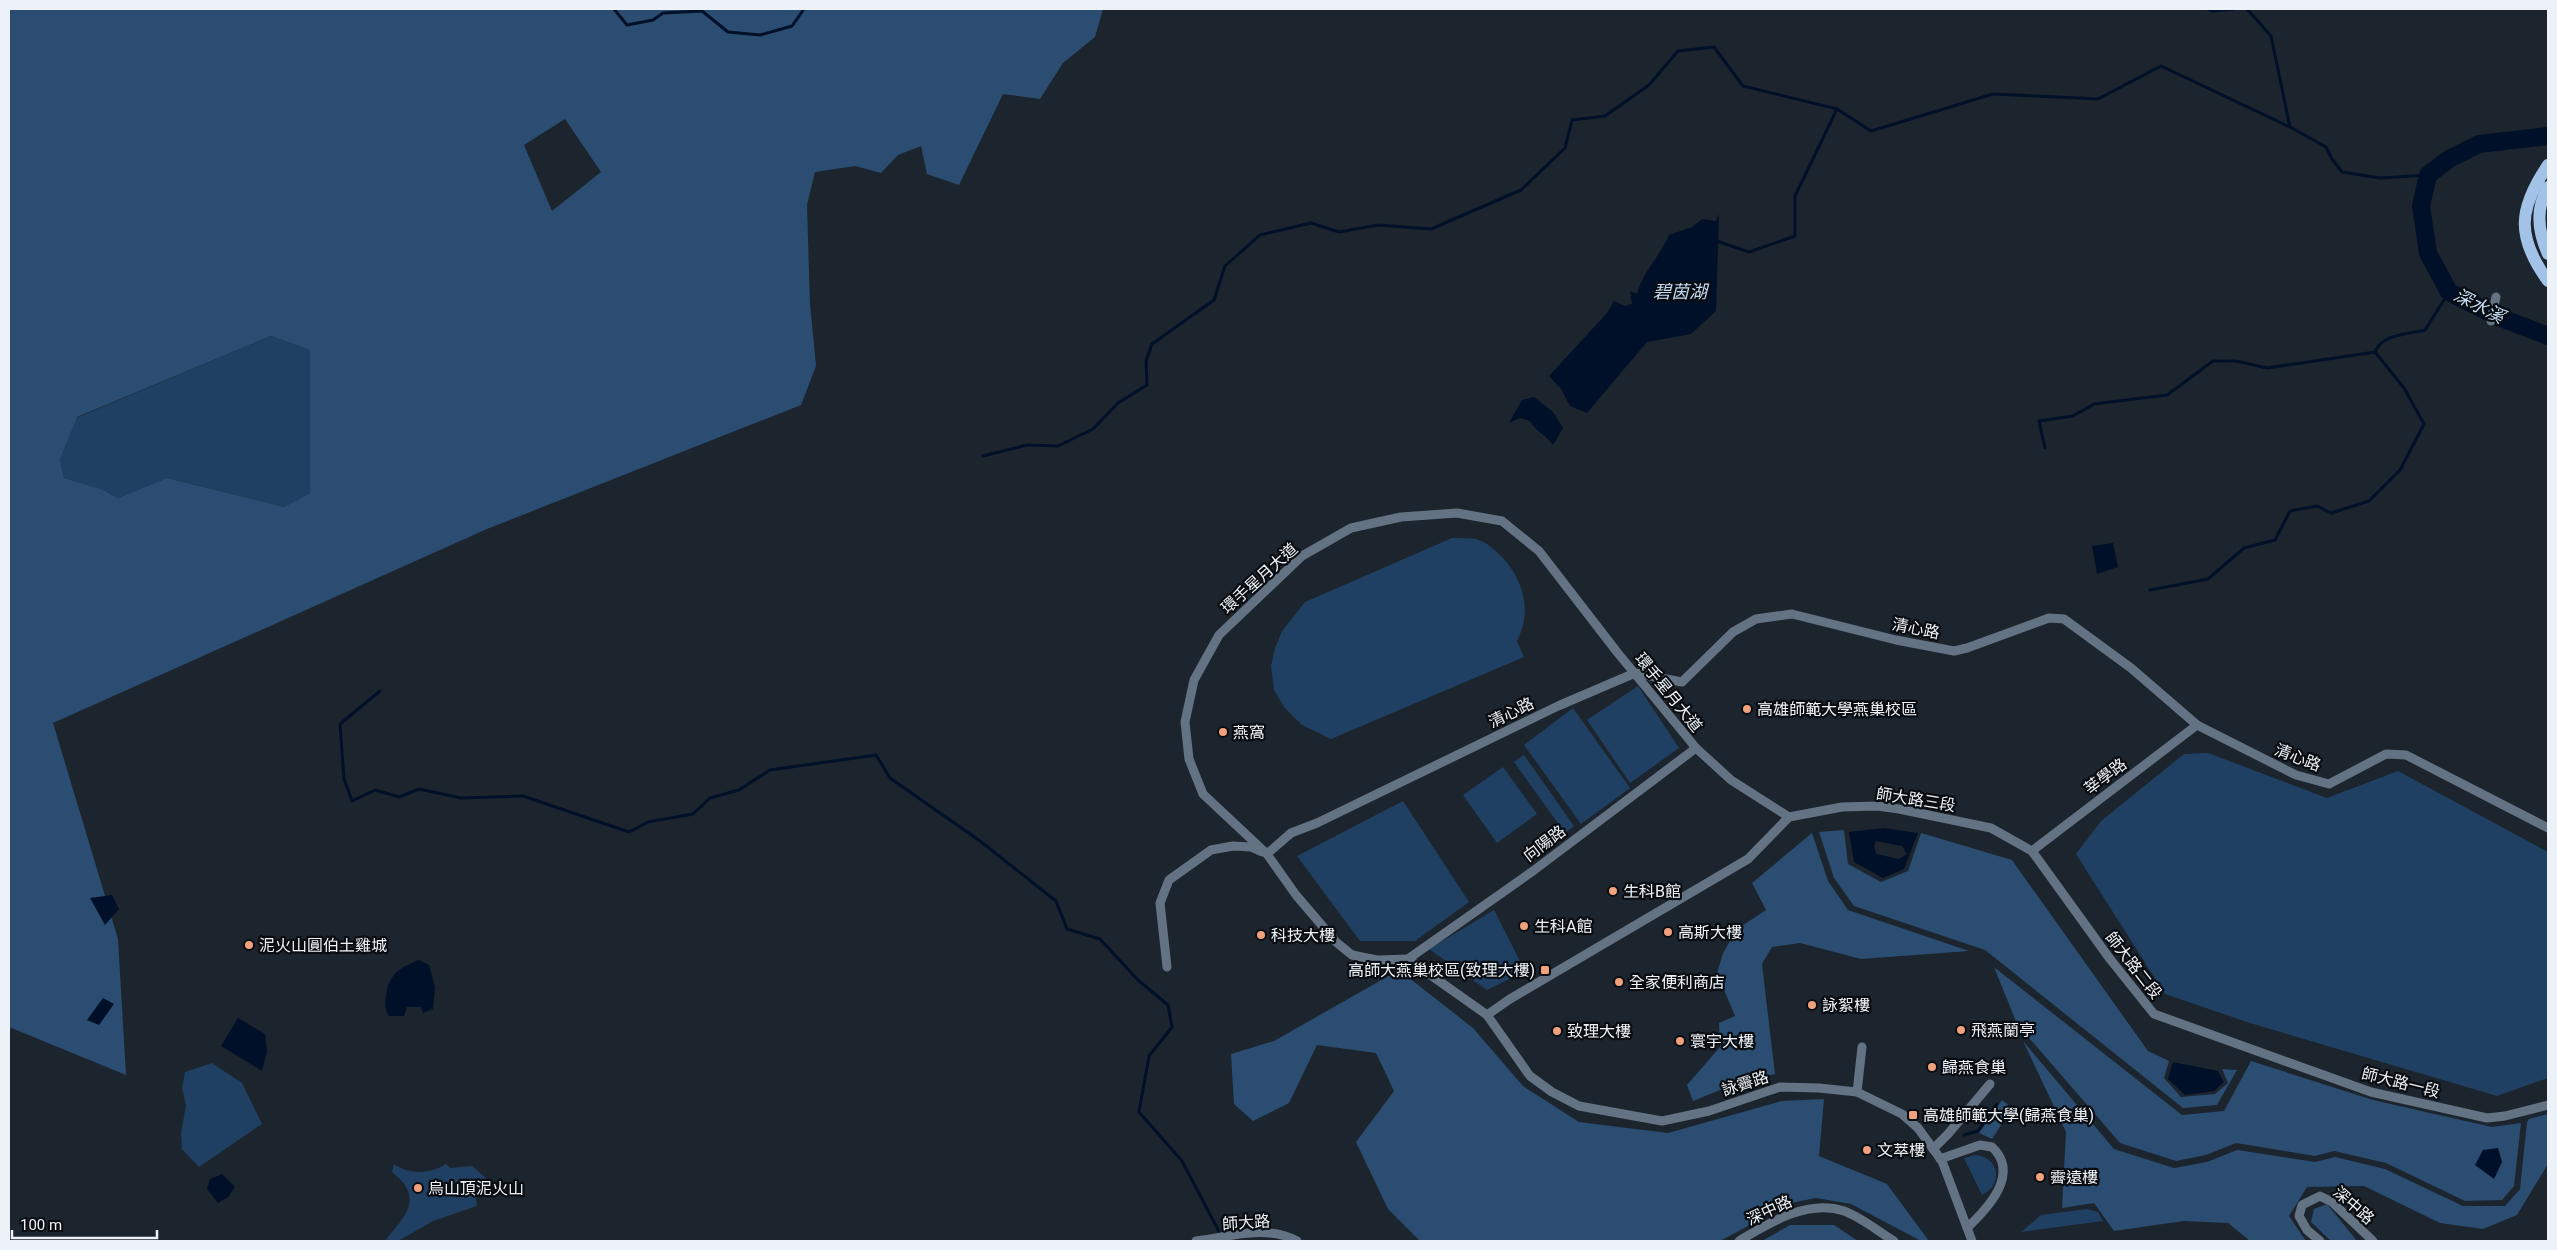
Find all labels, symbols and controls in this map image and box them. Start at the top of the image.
water label: 碧茵湖 [1653,281,1710,302]
water label: 深水溪 [2450,284,2511,329]
street label: 環手星月大道 [1217,539,1301,618]
street label: 清心路 [1891,615,1941,642]
street label: 環手星月大道 [1631,649,1706,736]
street label: 清心路 [1485,693,1537,732]
place label: 高雄師範大學燕巢校區 [1757,700,1917,719]
marker: 高雄師範大學燕巢校區 [1741,703,1753,715]
place label: 燕窩 [1233,723,1265,742]
marker: 燕窩 [1217,726,1229,738]
street label: 清心路 [2272,740,2324,775]
street label: 莘學路 [2080,754,2130,798]
street label: 師大路三段 [1875,784,1957,815]
street label: 向陽路 [1519,821,1569,865]
place label: 生科B館 [1623,882,1681,901]
marker: 生科B館 [1607,885,1619,897]
place label: 生科A館 [1534,917,1592,936]
marker: 生科A館 [1518,920,1530,932]
place label: 高斯大樓 [1678,923,1742,942]
place label: 科技大樓 [1271,926,1335,945]
marker: 高斯大樓 [1662,926,1674,938]
street label: 師大路二段 [2101,928,2166,1003]
marker: 科技大樓 [1255,929,1267,941]
place label: 泥火山圓伯土雞城 [259,936,387,955]
marker: 泥火山圓伯土雞城 [243,939,255,951]
place label: 高師大燕巢校區(致理大樓) [1348,961,1535,980]
marker: 高師大燕巢校區(致理大樓) [1539,964,1551,976]
place label: 全家便利商店 [1629,973,1725,992]
marker: 全家便利商店 [1613,976,1625,988]
place label: 詠絮樓 [1822,996,1870,1015]
marker: 詠絮樓 [1806,999,1818,1011]
place label: 飛燕蘭亭 [1971,1021,2035,1040]
place label: 致理大樓 [1567,1022,1631,1041]
marker: 飛燕蘭亭 [1955,1024,1967,1036]
marker: 致理大樓 [1551,1025,1563,1037]
place label: 寰宇大樓 [1690,1032,1754,1051]
marker: 寰宇大樓 [1674,1035,1686,1047]
place label: 歸燕食巢 [1942,1058,2006,1077]
marker: 歸燕食巢 [1926,1061,1938,1073]
street label: 師大路一段 [2360,1064,2442,1101]
street label: 詠霽路 [1719,1067,1771,1100]
place label: 高雄師範大學(歸燕食巢) [1923,1106,2094,1125]
marker: 高雄師範大學(歸燕食巢) [1907,1109,1919,1121]
place label: 文萃樓 [1877,1141,1925,1160]
marker: 文萃樓 [1861,1144,1873,1156]
place label: 霽遠樓 [2050,1168,2098,1187]
marker: 霽遠樓 [2034,1171,2046,1183]
place label: 烏山頂泥火山 [428,1179,524,1198]
marker: 烏山頂泥火山 [412,1182,424,1194]
street label: 深中路 [2329,1182,2378,1228]
street label: 深中路 [1743,1192,1795,1229]
scale bar [12,1208,158,1240]
street label: 師大路 [1221,1211,1271,1234]
text: 100 m [20,1216,62,1234]

